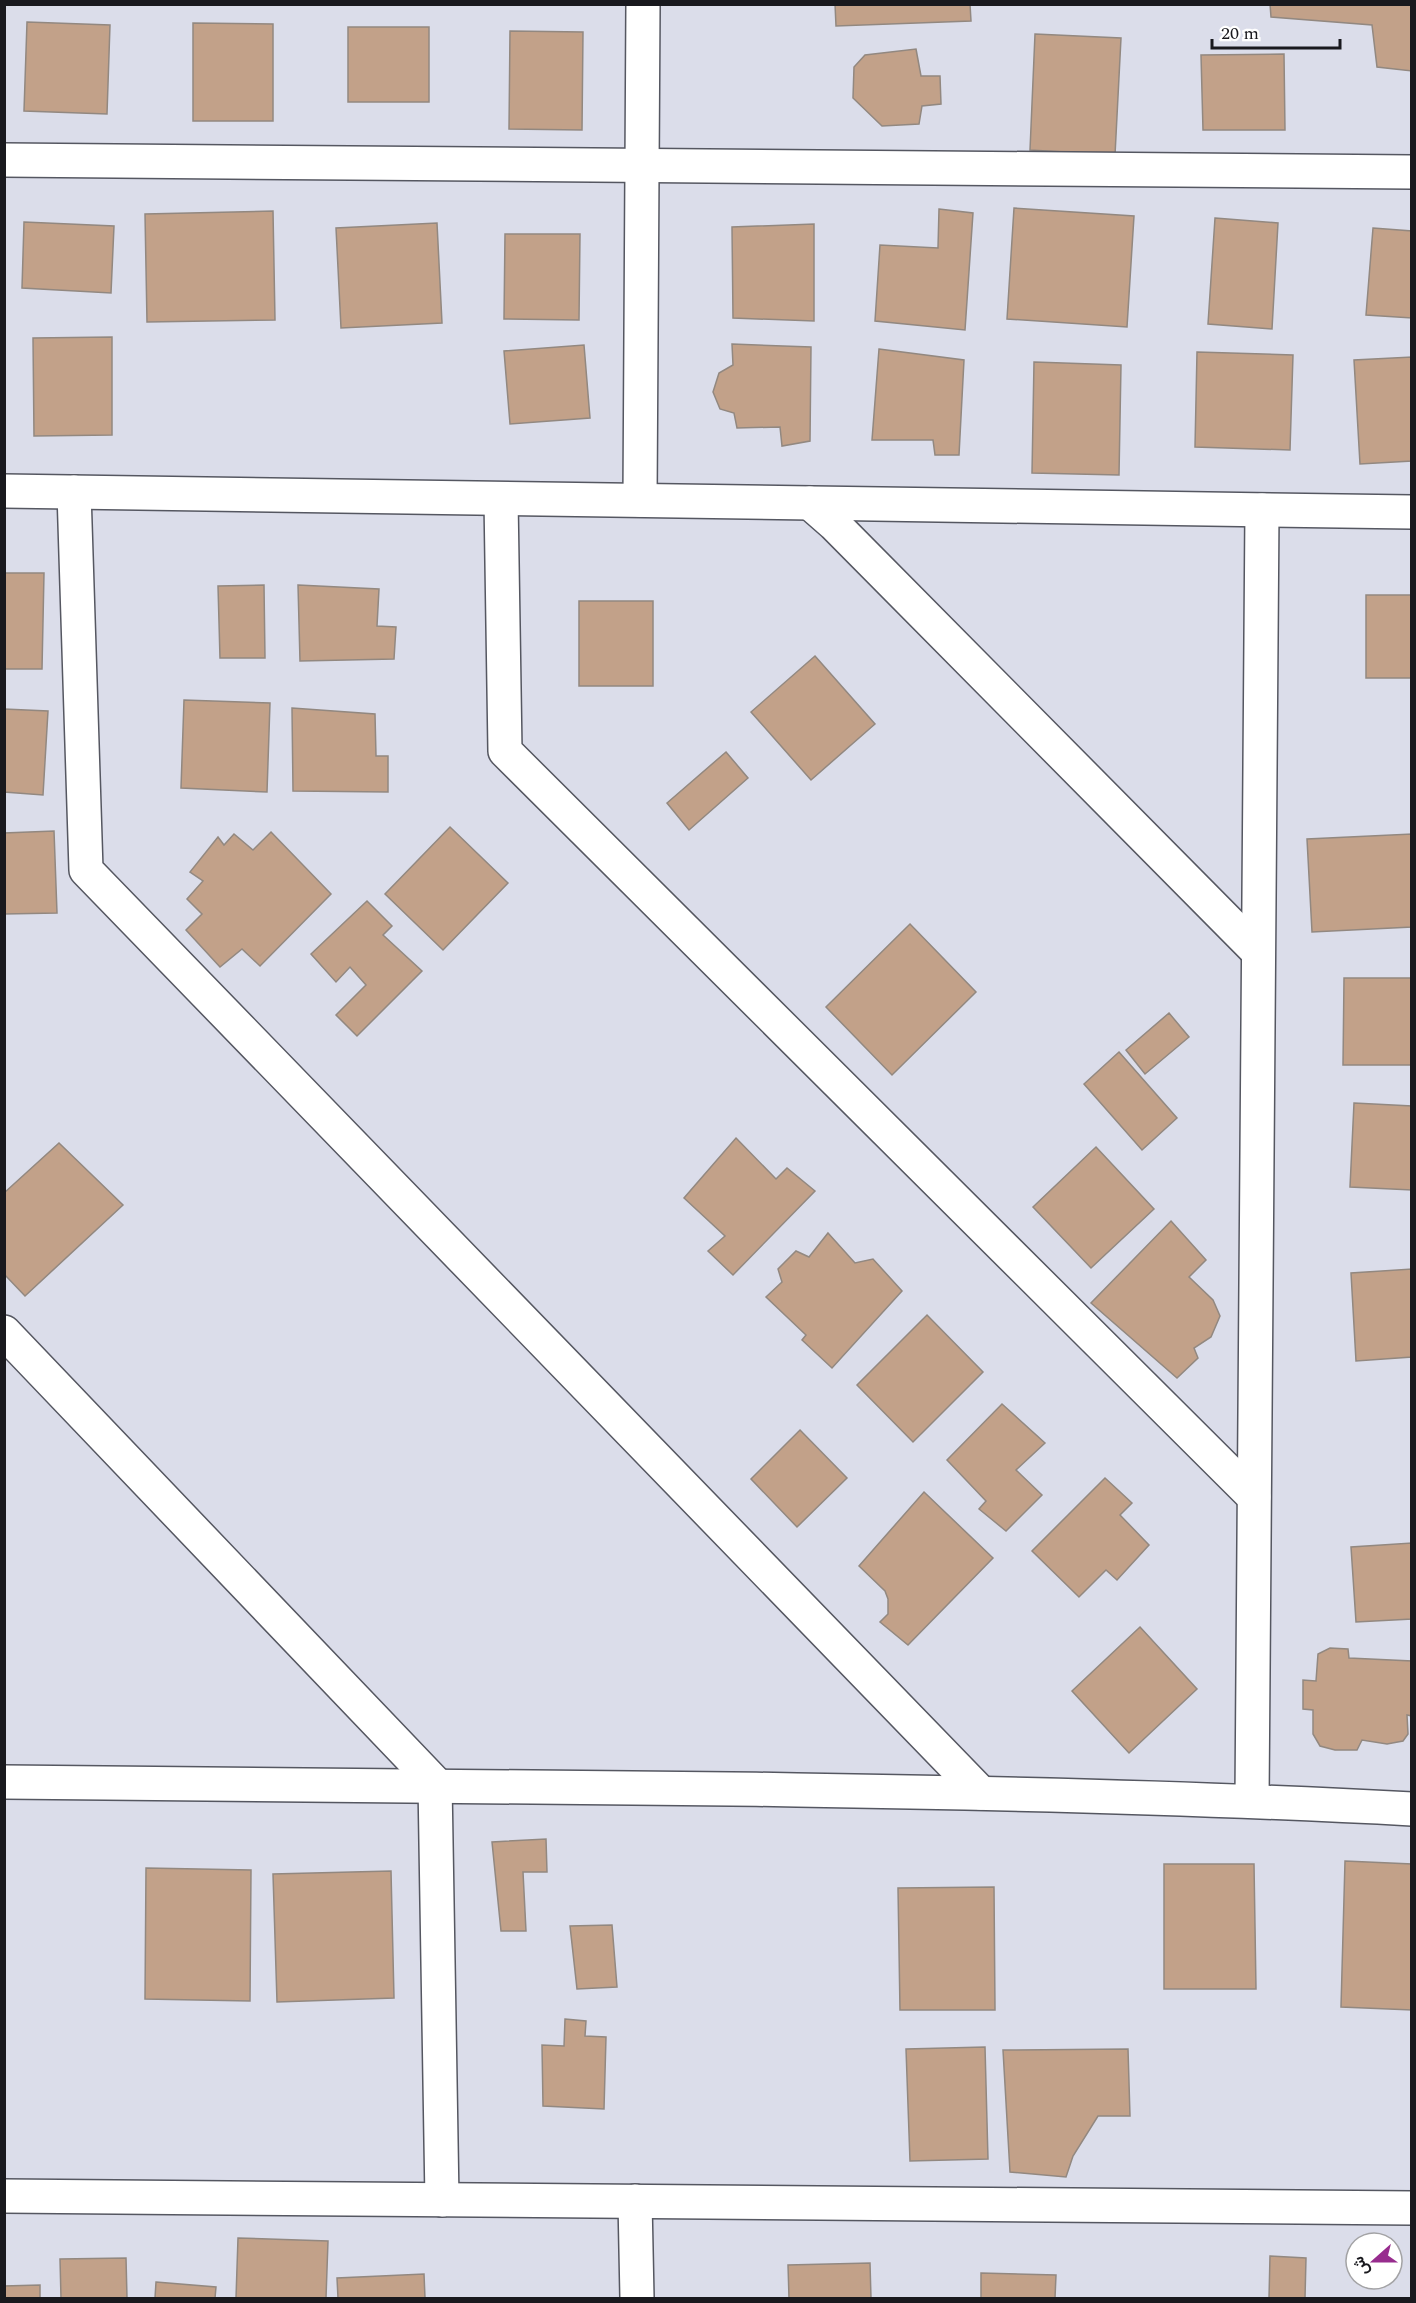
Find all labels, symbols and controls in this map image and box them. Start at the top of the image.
scale bar [1212,12,1340,50]
text: 20 m [1221,20,1259,47]
north arrow [1344,2231,1404,2291]
text: ش [1346,2253,1376,2279]

